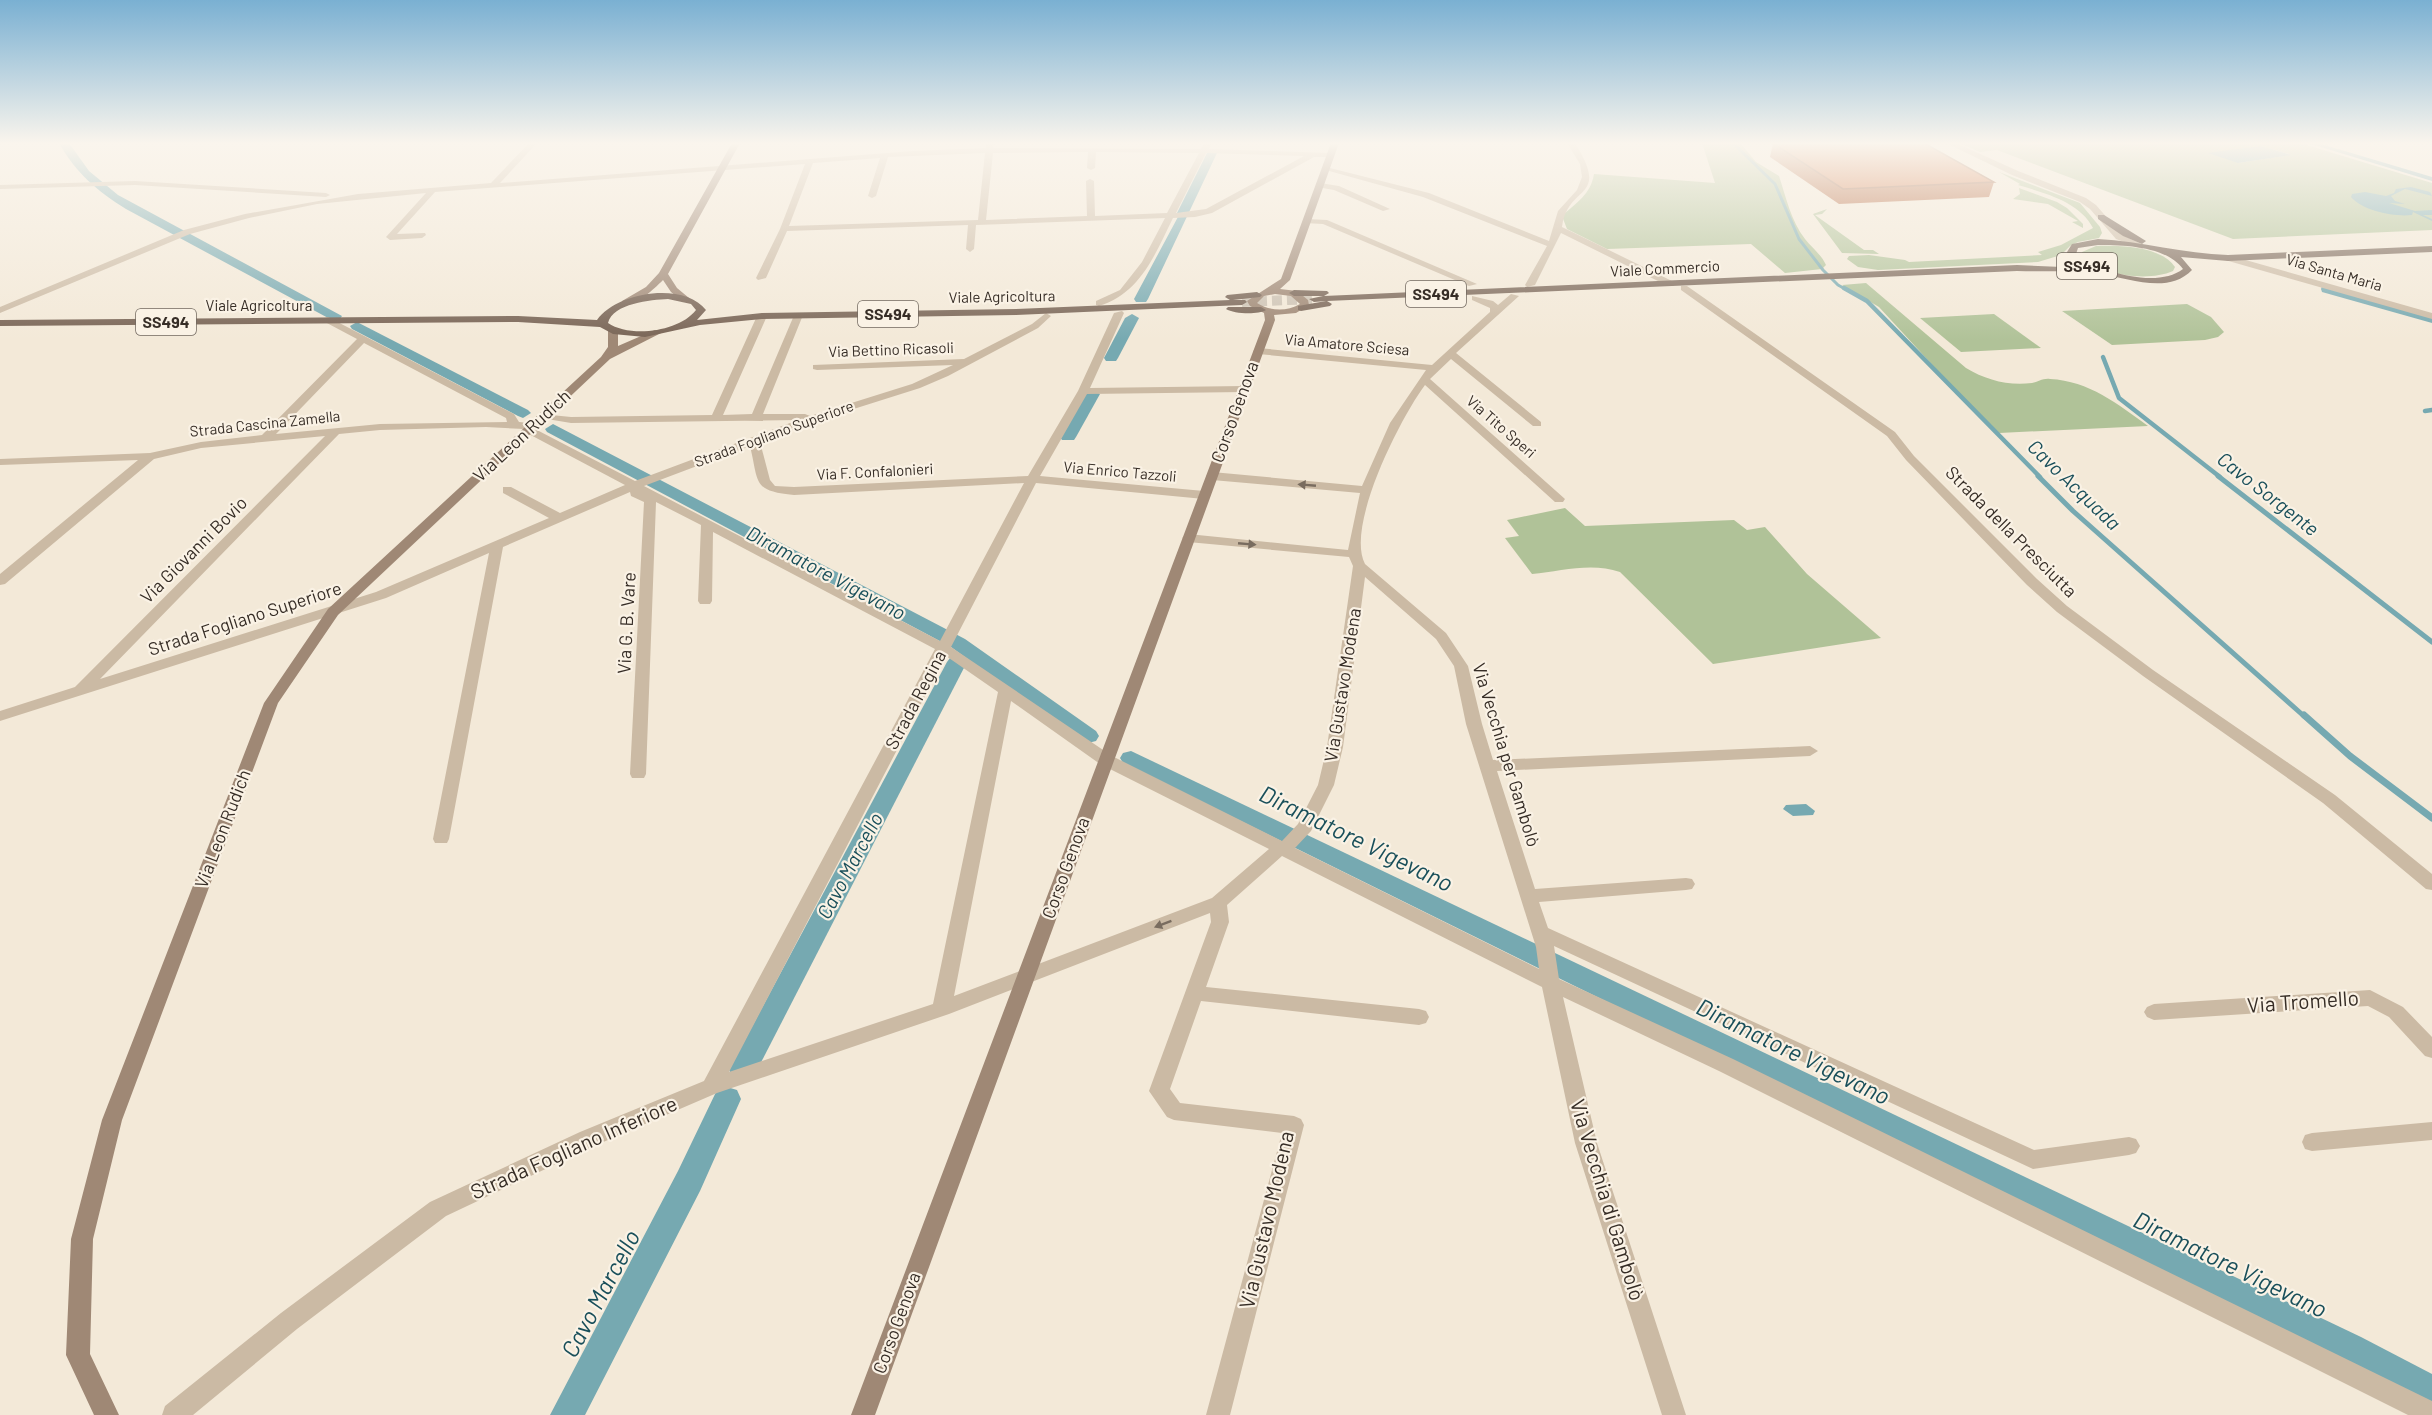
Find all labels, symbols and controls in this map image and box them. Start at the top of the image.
street label: Via Santa Maria [2284,250,2384,294]
road number: SS494 [2057,253,2117,279]
street label: Viale Commercio [1610,256,1720,280]
road number: SS494 [1406,281,1466,307]
street label: Viale Agricoltura [948,286,1056,306]
street label: Viale Agricoltura [206,296,312,314]
road number: SS494 [858,301,918,327]
road number: SS494 [136,309,196,335]
street label: Via Amatore Sciesa [1284,330,1410,358]
street label: Via Bettino Ricasoli [828,338,954,360]
street label: Corso Genova [1206,358,1263,465]
street label: Via Leon Rudich [468,385,575,486]
street label: Via Tito Speri [1463,391,1540,461]
street label: Strada Fogliano Superiore [692,396,856,470]
street label: Strada Cascina Zamella [189,406,341,440]
water label: Cavo Acquada [2023,434,2126,535]
water label: Cavo Sorgente [2213,446,2324,540]
street label: Via Enrico Tazzoli [1063,457,1177,485]
street label: Via F. Confalonieri [816,459,934,483]
street label: Strada della Presciutta [1941,461,2082,602]
one-way arrow [1298,480,1317,490]
street label: Via Giovanni Bovio [135,491,251,607]
water label: Diramatore Vigevano [743,520,910,624]
one-way arrow [1237,539,1256,549]
street label: Via G. B. Vare [612,571,640,675]
street label: Strada Fogliano Superiore [145,576,344,660]
street label: Via Gustavo Modena [1319,606,1365,763]
street label: Strada Regina [880,646,950,753]
street label: Via Vecchia per Gambolò [1469,660,1545,849]
street label: Via Leon Rudich [189,766,255,891]
water label: Diramatore Vigevano [1255,778,1458,897]
water label: Cavo Marcello [811,808,887,923]
street label: Corso Genova [1037,814,1094,921]
one-way arrow [1154,919,1172,929]
street label: Via Tromello [2246,984,2360,1017]
water label: Diramatore Vigevano [1692,991,1895,1110]
street label: Strada Fogliano Inferiore [466,1090,681,1204]
street label: Via Vecchia di Gambolò [1566,1096,1651,1303]
street label: Via Gustavo Modena [1233,1128,1298,1311]
water label: Diramatore Vigevano [2129,1204,2332,1323]
water label: Cavo Marcello [554,1225,645,1362]
street label: Corso Genova [868,1269,925,1376]

